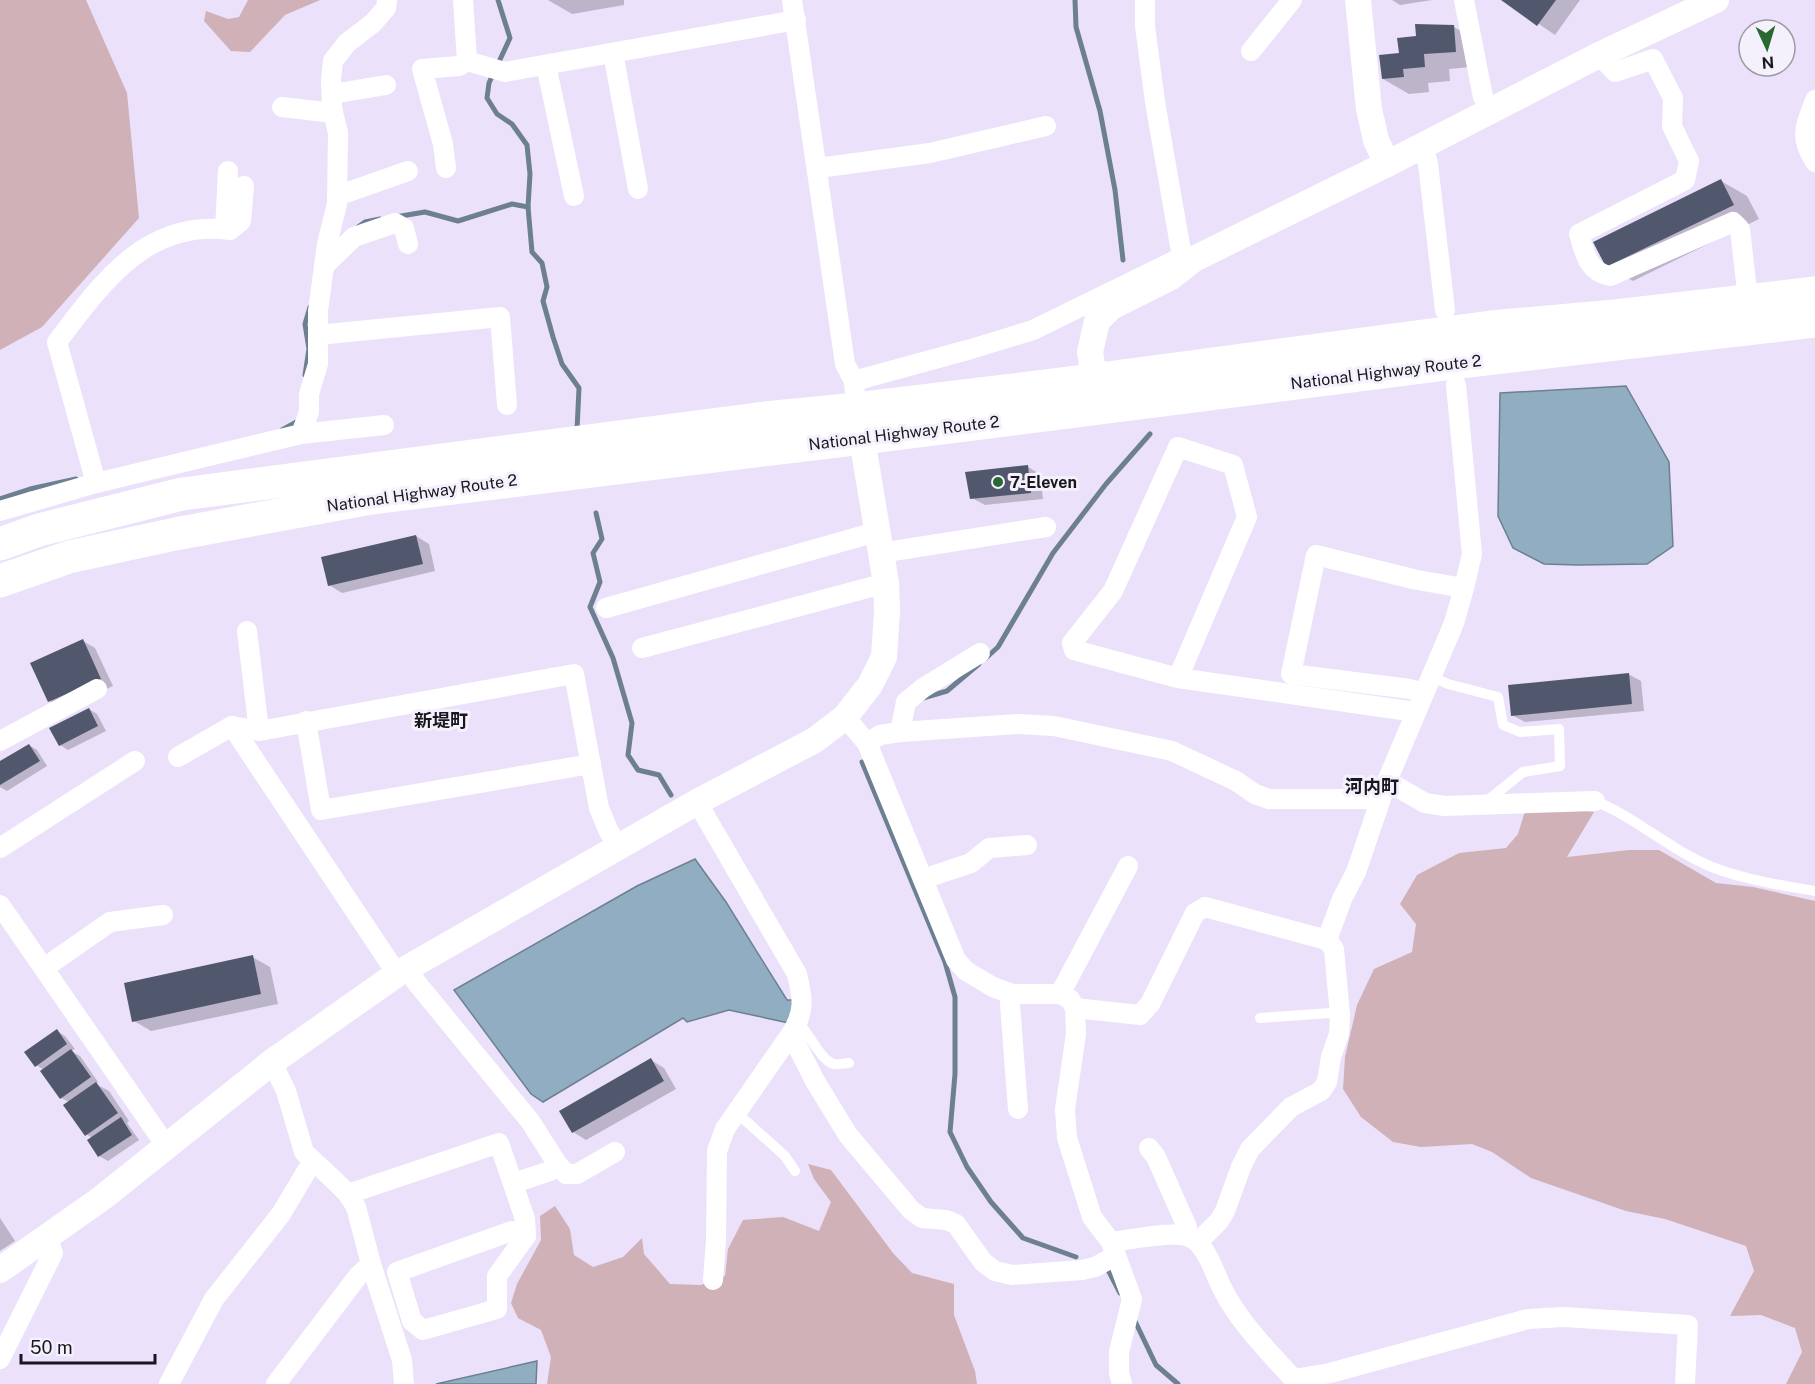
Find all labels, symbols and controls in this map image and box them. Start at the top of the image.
north arrow [1737,18,1797,78]
text: N [1761,53,1775,72]
street label: National Highway Route 2 [1289,351,1483,393]
street label: National Highway Route 2 [807,412,1001,454]
street label: National Highway Route 2 [326,470,518,516]
place label: 7-Eleven [1010,473,1077,492]
marker: 7-Eleven [991,475,1005,489]
district label: 新堤町 [414,710,468,731]
district label: 河内町 [1345,776,1399,797]
scale bar [21,1327,154,1365]
text: 50 m [30,1337,73,1358]

